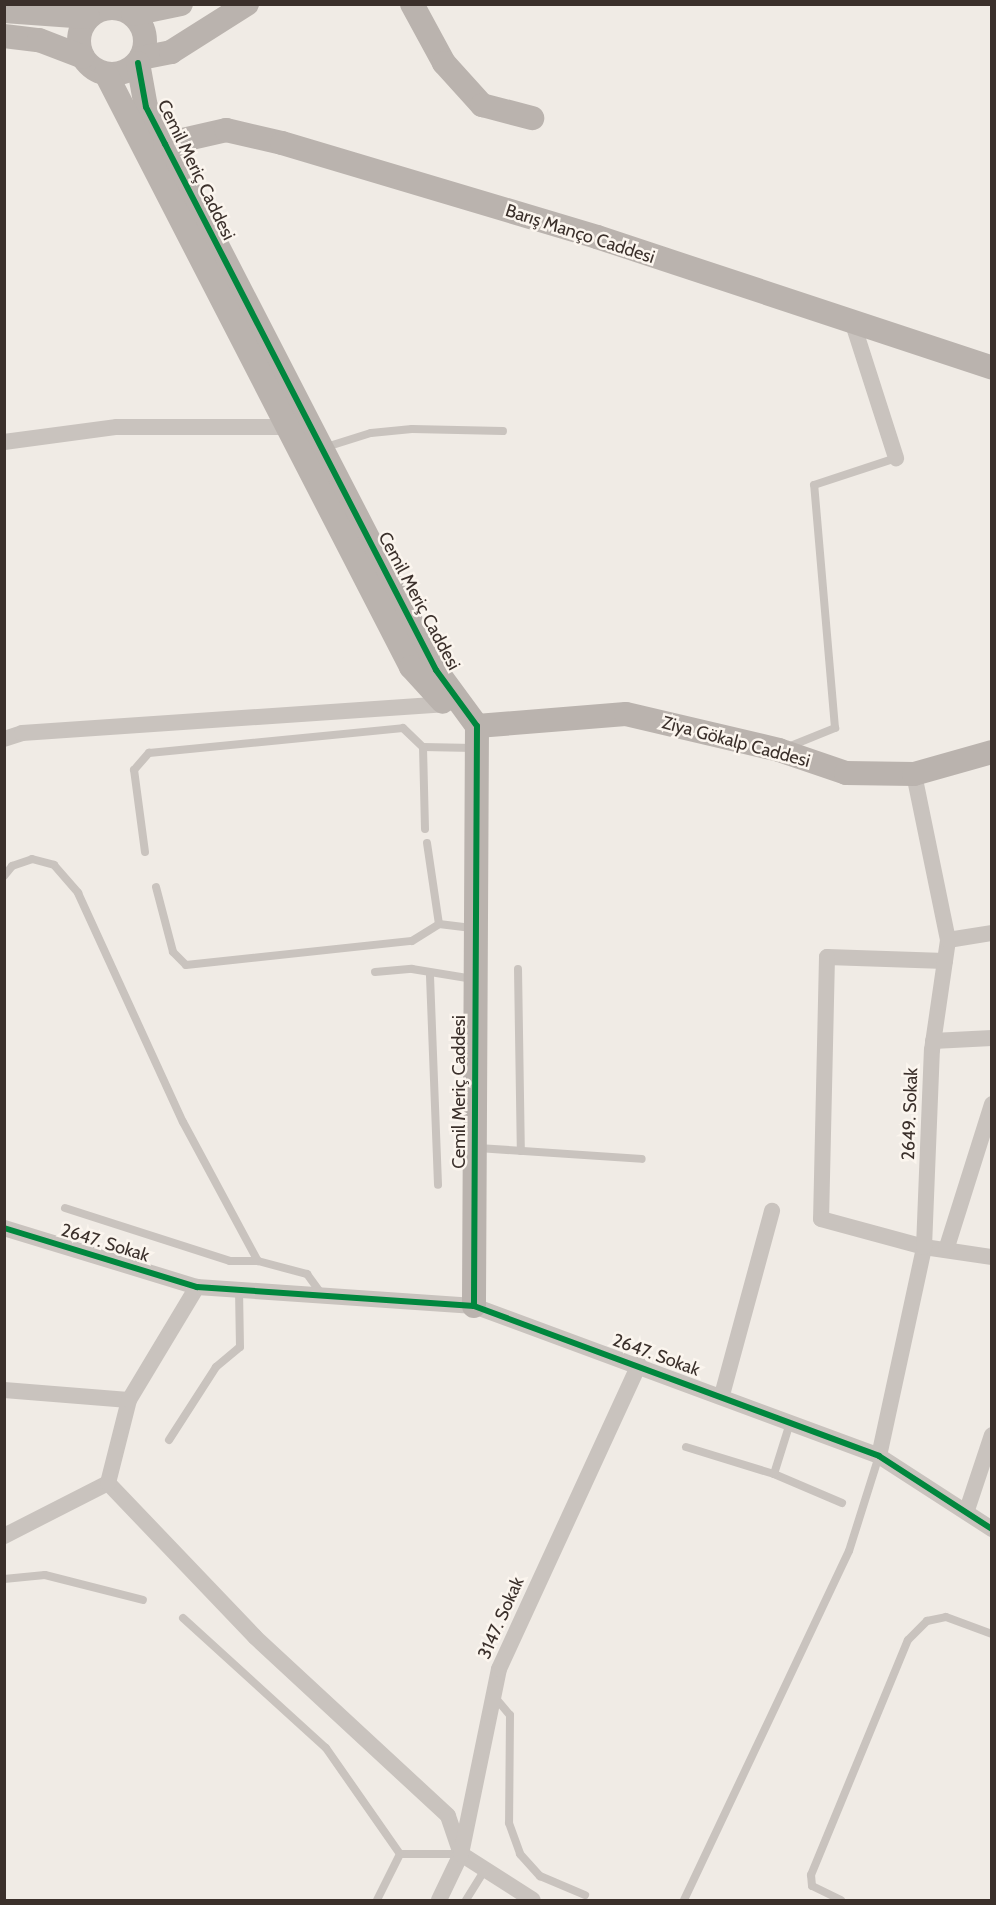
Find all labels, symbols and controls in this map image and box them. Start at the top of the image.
street label: Cemil Meriç Caddesi [153,96,239,244]
street label: Barış Manço Caddesi [503,200,657,268]
street label: Cemil Meriç Caddesi [373,528,465,674]
street label: Ziya Gökalp Caddesi [660,712,812,772]
street label: Cemil Meriç Caddesi [448,1015,470,1169]
street label: 2649. Sokak [898,1067,922,1161]
street label: 2647. Sokak [58,1219,152,1267]
street label: 2647. Sokak [609,1329,703,1381]
street label: 3147. Sokak [473,1574,529,1662]

